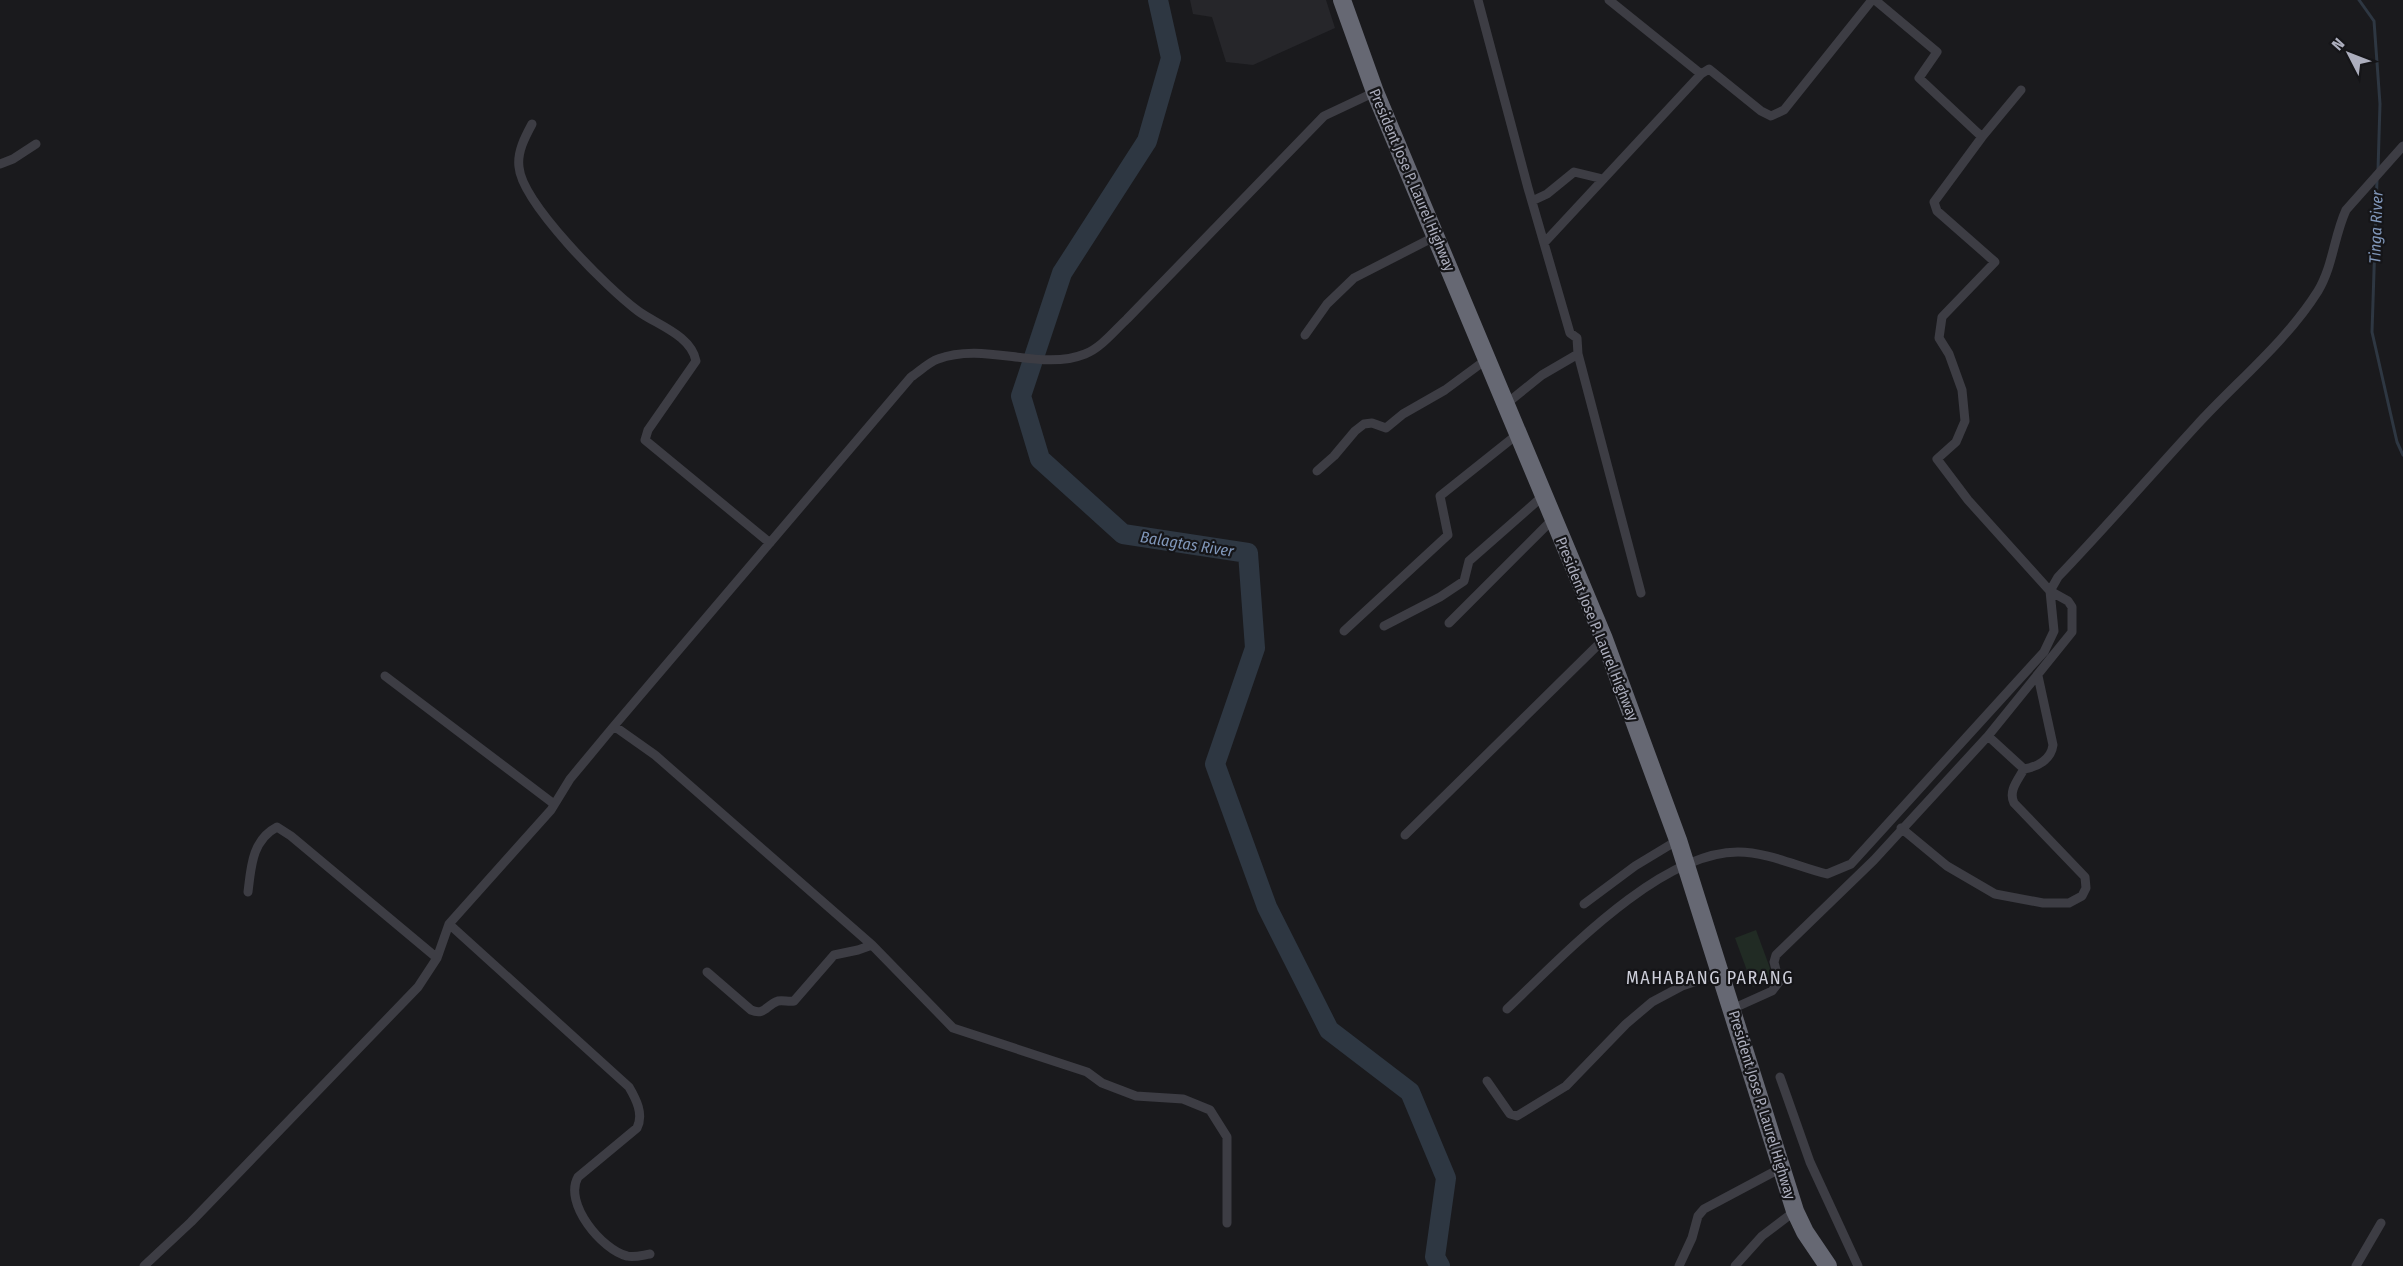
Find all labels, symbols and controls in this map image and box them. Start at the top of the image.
north arrow [2319,24,2379,84]
text: N [2328,34,2348,54]
street label: President Jose P. Laurel Highway [1365,86,1459,274]
water label: Tinga River [2365,190,2387,264]
water label: Balagtas River [1139,527,1236,561]
street label: President Jose P. Laurel Highway [1552,535,1642,724]
district label: MAHABANG PARANG [1626,967,1794,989]
street label: President Jose P. Laurel Highway [1725,1008,1799,1202]

